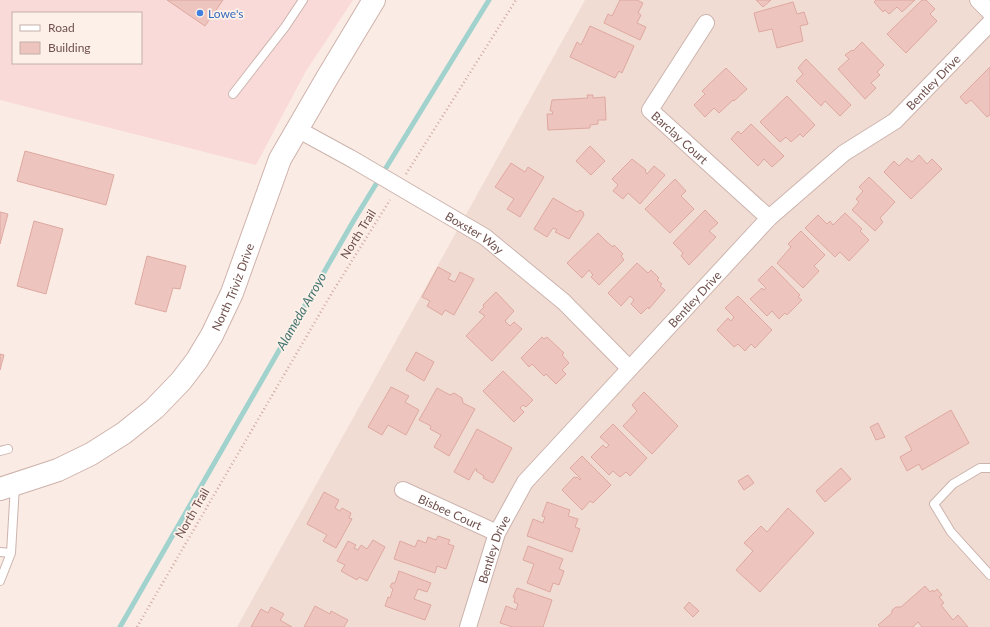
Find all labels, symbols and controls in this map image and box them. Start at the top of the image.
place label: Lowe's [208,6,243,21]
marker: Lowe's [195,8,205,18]
legend [12,12,142,64]
text: Road [48,20,75,35]
text: Building [48,40,91,55]
street label: Bentley Drive [903,51,963,113]
street label: Barclay Court [649,108,712,167]
street label: North Trail [337,206,379,262]
street label: Boxster Way [443,208,508,257]
street label: North Triviz Drive [208,241,257,333]
street label: Bentley Drive [664,267,724,330]
water label: Alameda Arroyo [272,269,330,353]
street label: North Trail [172,485,212,541]
street label: Bisbee Court [416,491,485,533]
street label: Bentley Drive [474,512,513,585]

